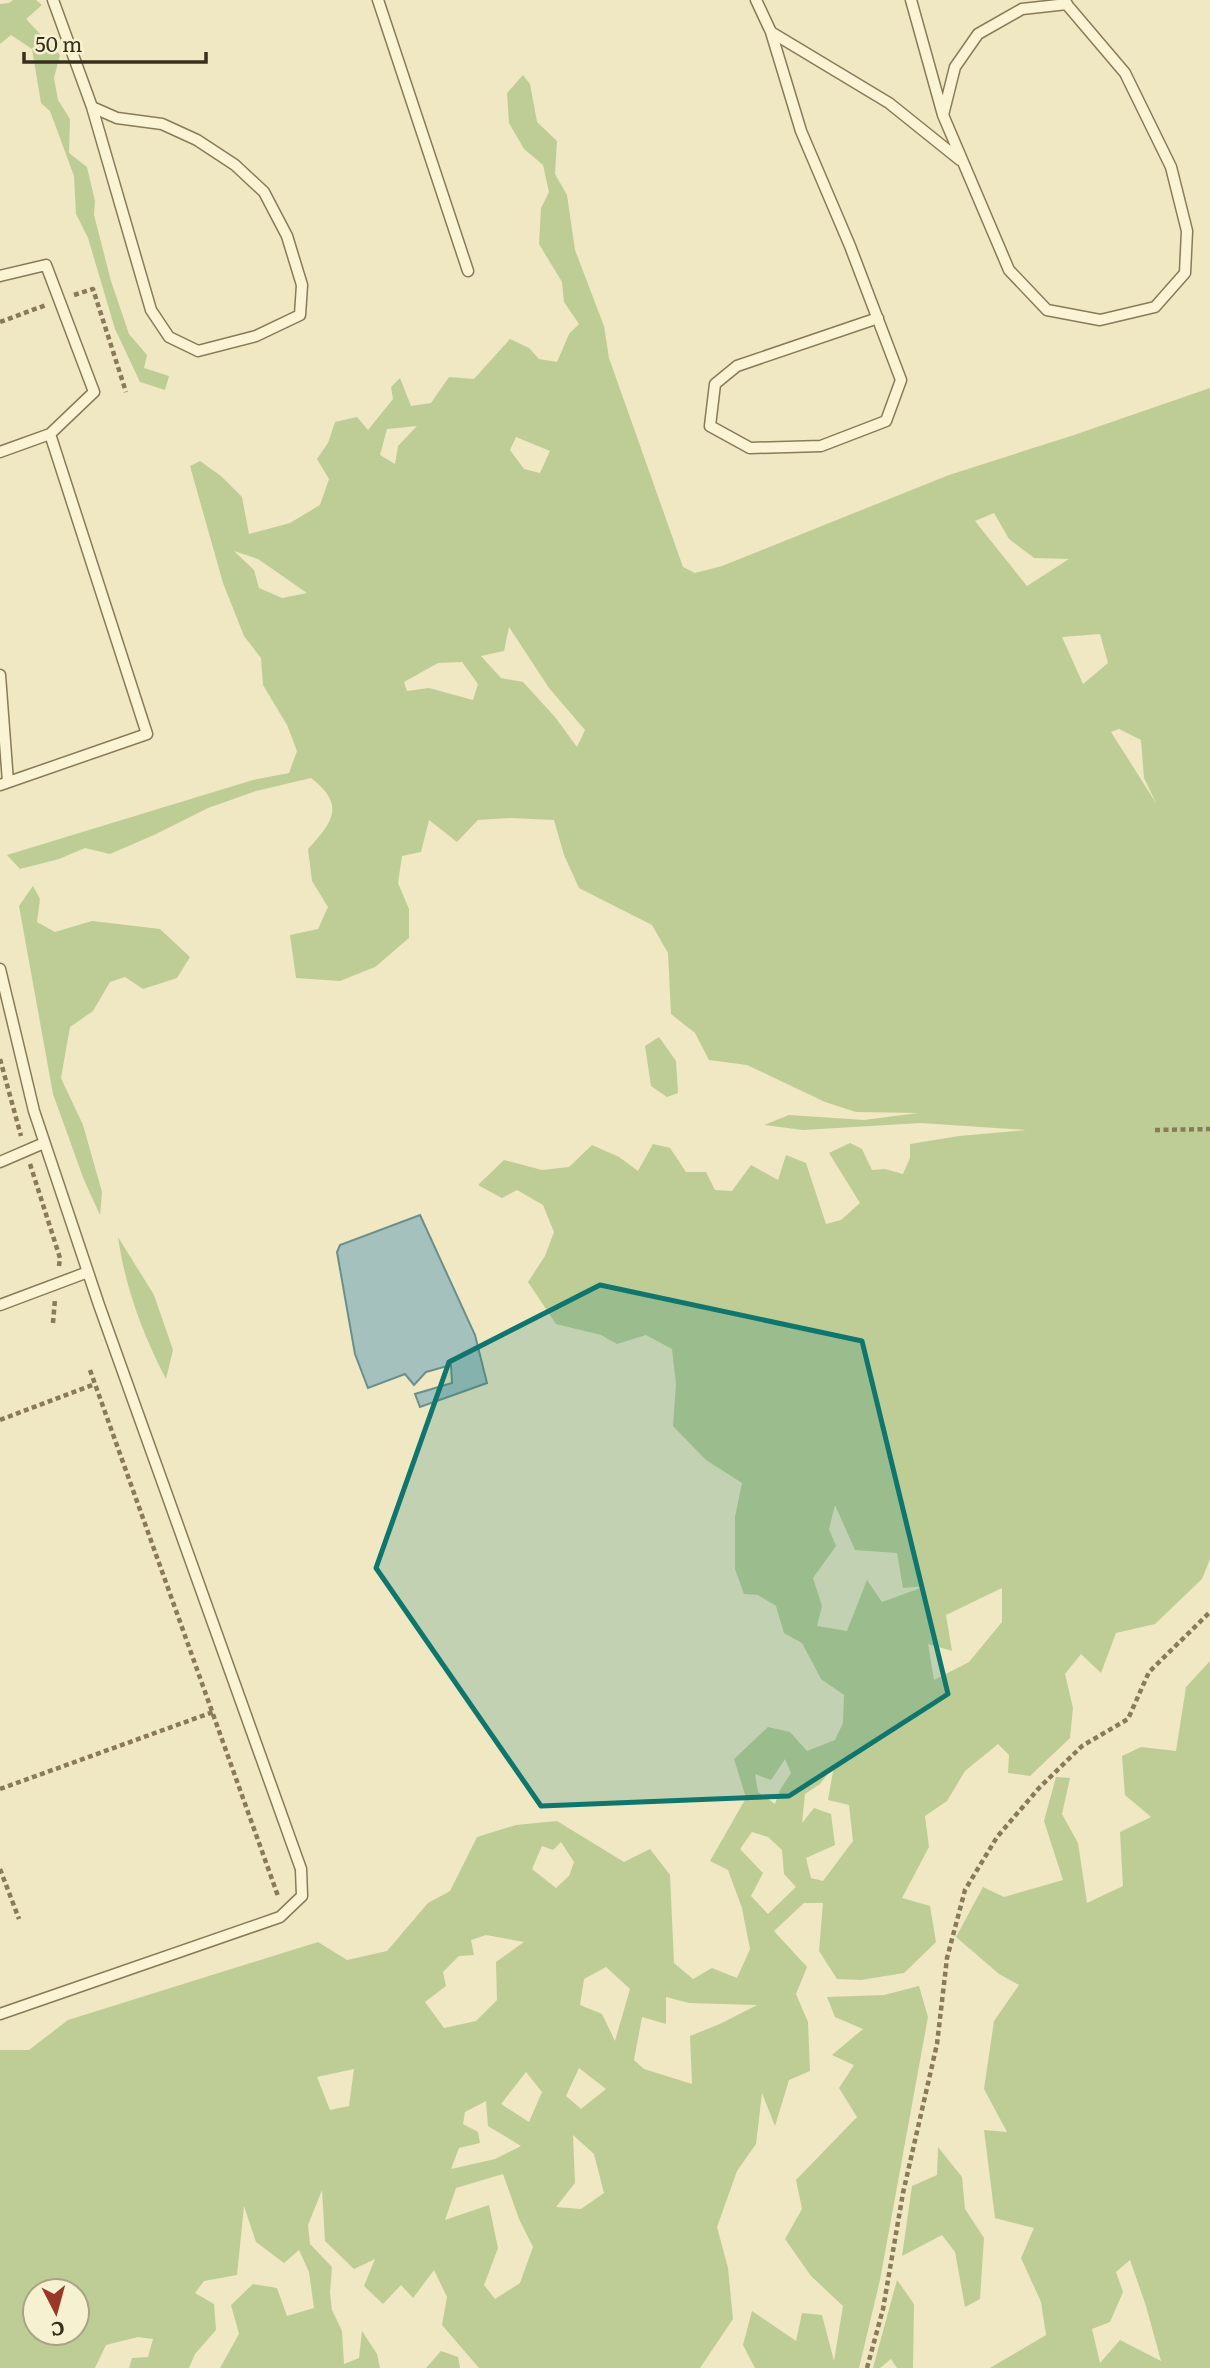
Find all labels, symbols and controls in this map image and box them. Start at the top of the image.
scale bar [24,21,206,65]
text: 50 m [35,27,82,58]
north arrow [21,2277,91,2347]
text: С [50,2315,66,2345]

